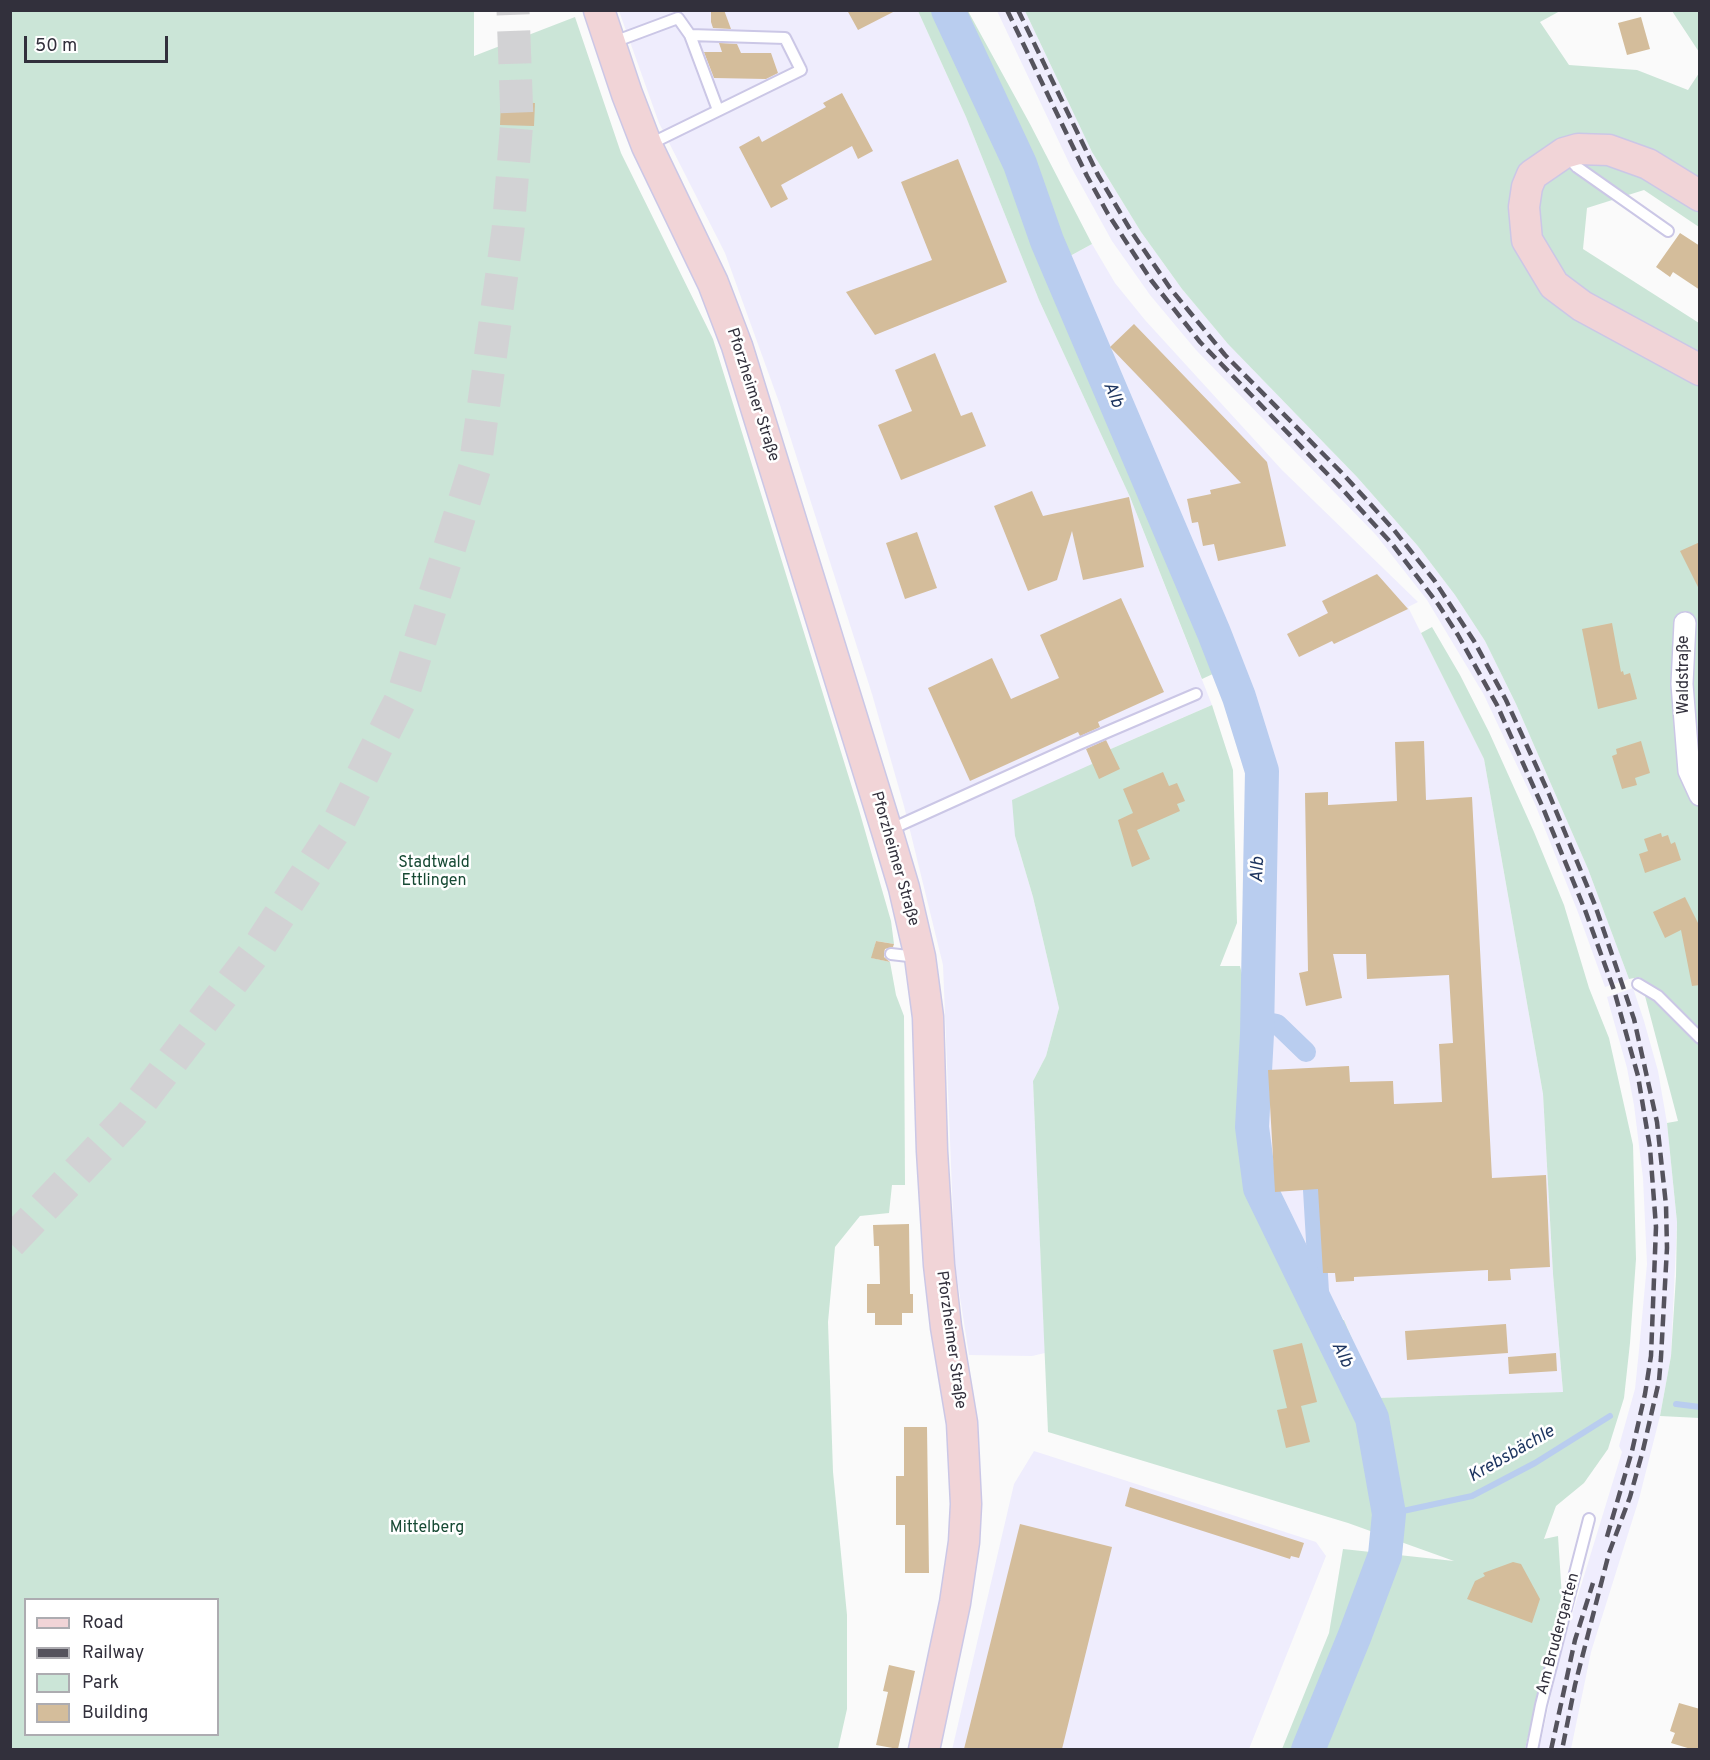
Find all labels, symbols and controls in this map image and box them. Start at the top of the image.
scale bar [27,24,171,62]
text: 50 m [35,35,77,58]
street label: Pforzheimer Straße [721,326,783,464]
water label: Alb [1097,379,1127,411]
street label: Waldstraße [1675,635,1695,715]
street label: Pforzheimer Straße [866,789,922,929]
park label: Stadtwald Ettlingen [398,854,470,892]
water label: Alb [1248,857,1270,883]
street label: Pforzheimer Straße [931,1270,969,1410]
water label: Alb [1326,1339,1356,1371]
water label: Krebsbächle [1465,1422,1559,1488]
park label: Mittelberg [390,1519,464,1539]
street label: Am Brudergarten [1534,1571,1584,1697]
legend [24,1598,219,1736]
text: Road [82,1612,124,1635]
text: Railway [82,1642,144,1665]
text: Park [82,1672,119,1695]
text: Building [82,1702,148,1725]

